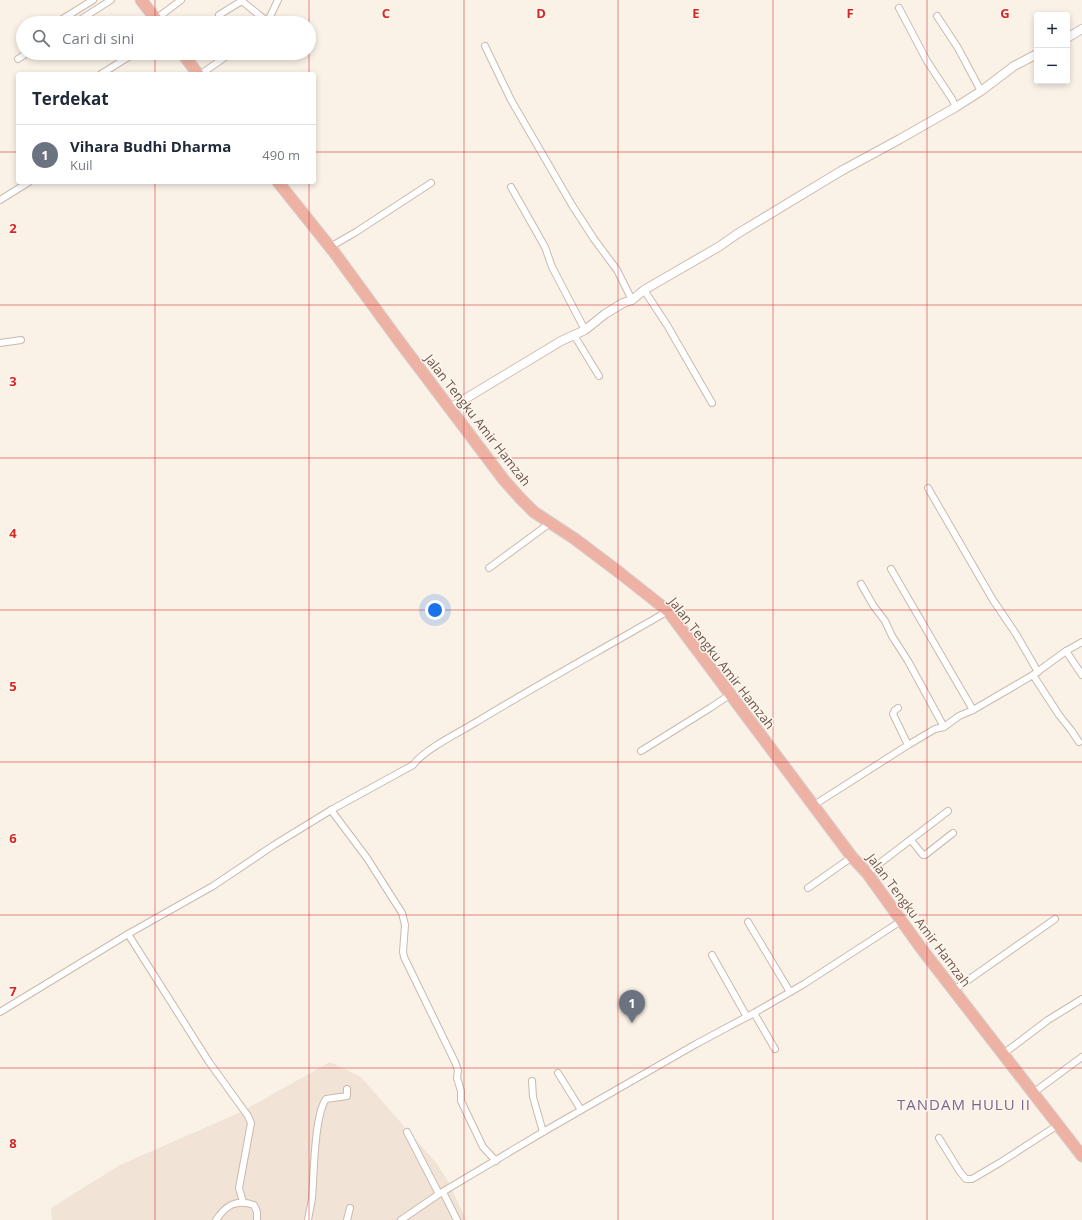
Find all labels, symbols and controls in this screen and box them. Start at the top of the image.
text: C [382,4,390,22]
text: D [536,4,546,22]
text: E [692,4,700,22]
text: F [846,4,854,22]
text: G [1000,4,1010,22]
map controls [1034,12,1070,84]
button: + [1034,12,1070,48]
search box [16,16,316,60]
icon: search [30,27,52,49]
text: Cari di sini [62,28,134,48]
button: − [1034,48,1070,84]
text: Terdekat [32,87,109,110]
text: Vihara Budhi Dharma [70,136,231,156]
text: 1 [41,146,49,164]
text: 490 m [262,146,300,164]
text: Kuil [70,156,93,174]
text: 2 [9,219,17,237]
street label: Jalan Tengku Amir Hamzah [420,349,535,490]
text: 3 [9,372,17,390]
text: 4 [9,524,17,542]
street label: Jalan Tengku Amir Hamzah [664,592,779,733]
your location [425,600,445,620]
text: 5 [9,677,17,695]
text: 6 [9,829,17,847]
street label: Jalan Tengku Amir Hamzah [862,848,975,990]
text: 7 [9,982,17,1000]
pin: 1 [619,990,645,1023]
district label: TANDAM HULU II [897,1094,1031,1114]
text: 8 [9,1134,17,1152]

